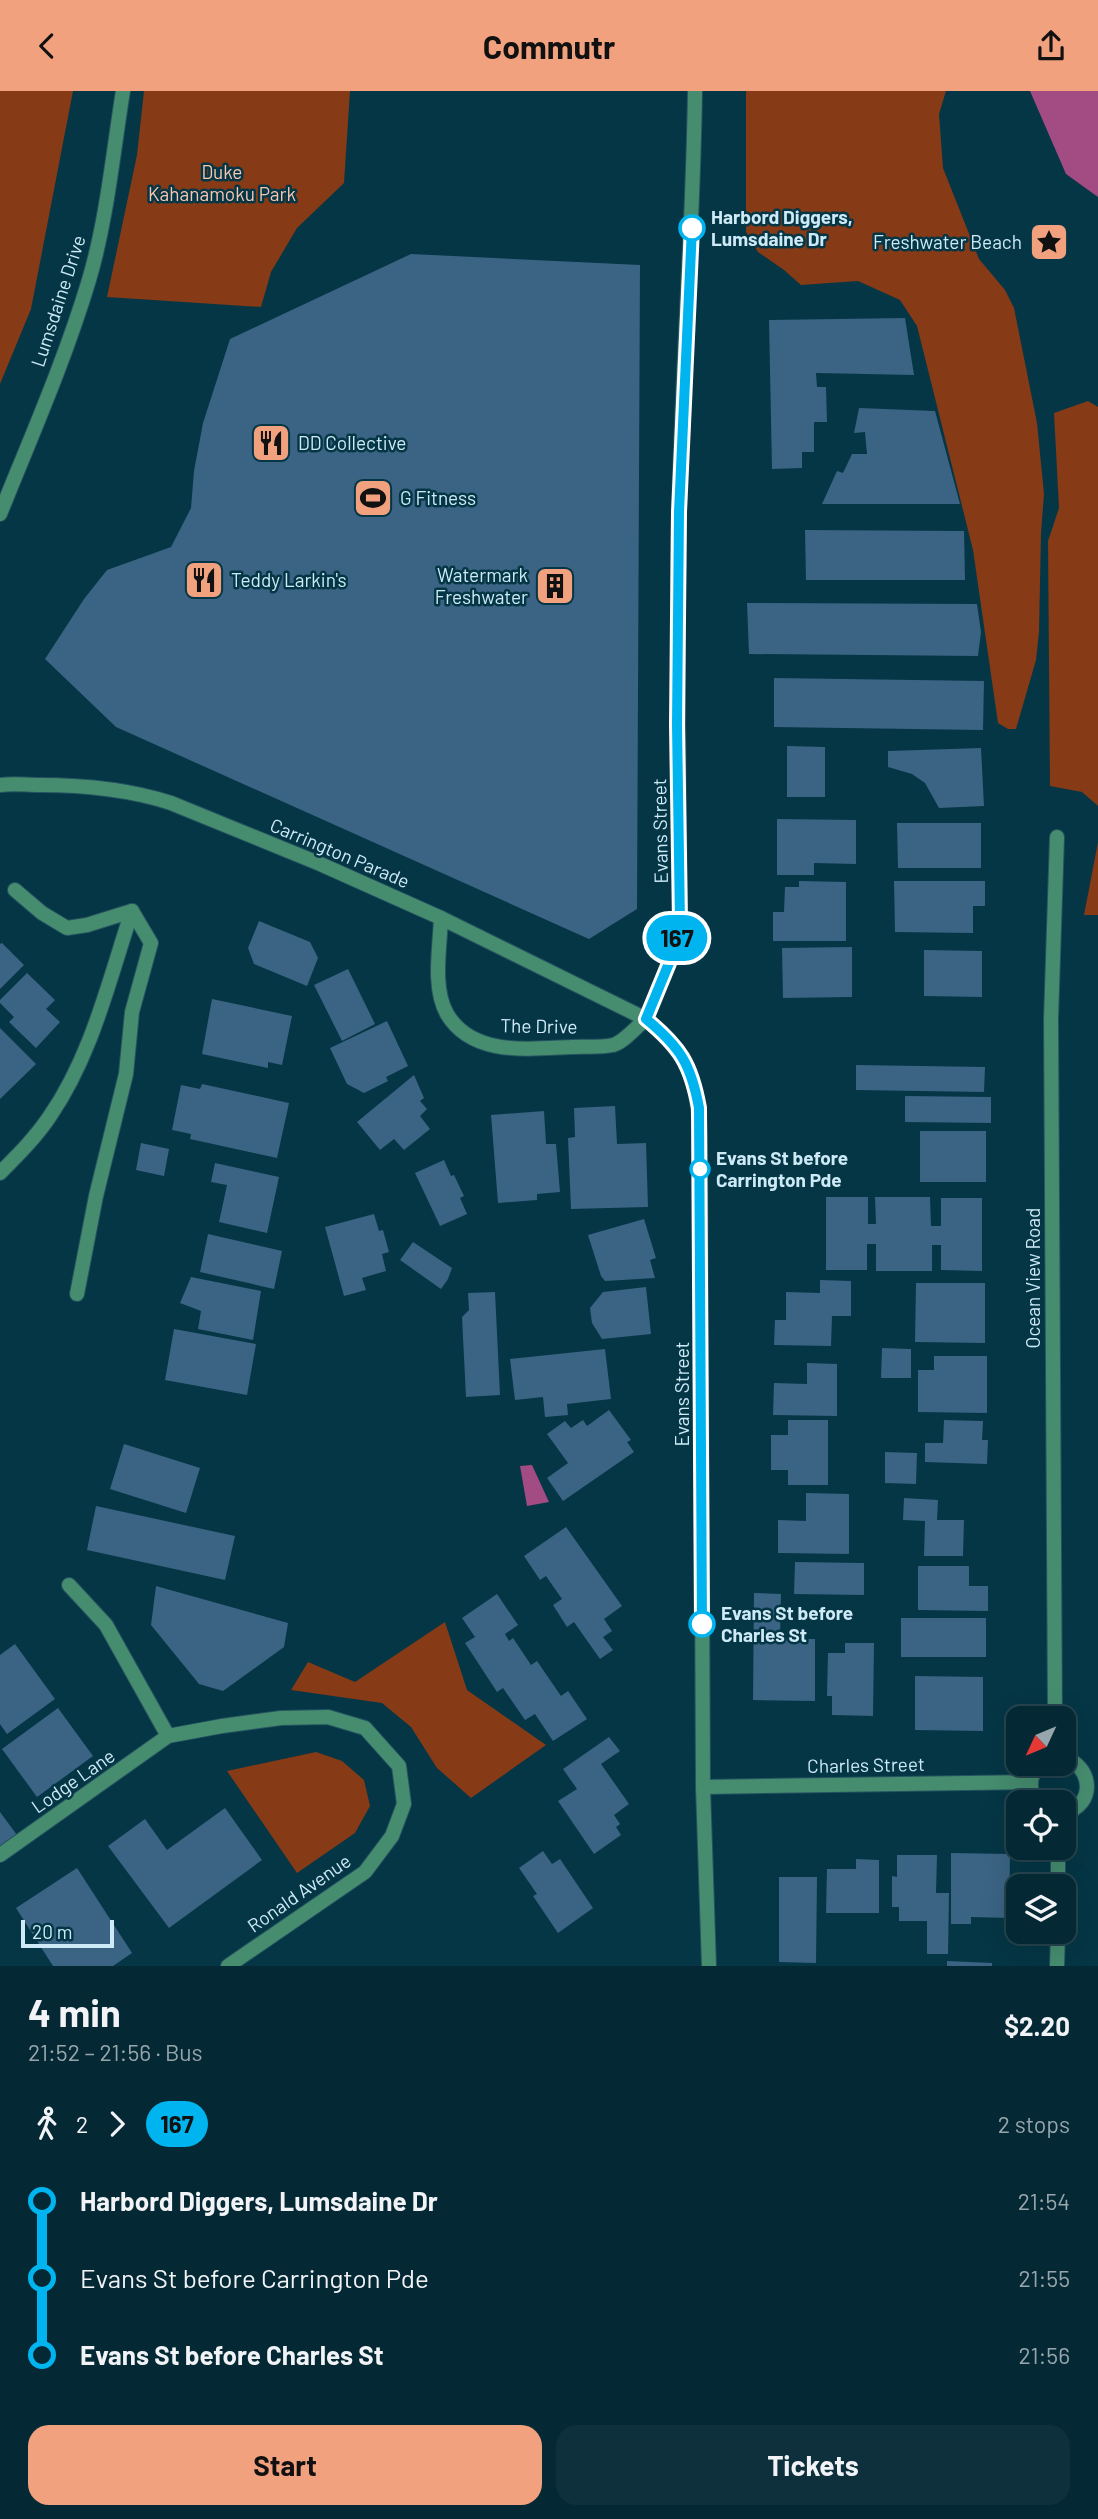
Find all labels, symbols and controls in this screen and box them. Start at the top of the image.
icon: back [28,27,66,65]
text: Commutr [483,27,615,65]
icon: share [1032,27,1070,65]
park label: Duke Kahanamoku Park [148,160,296,205]
place label: Harbord Diggers, Lumsdaine Dr [711,205,853,250]
marker: Harbord Diggers, Lumsdaine Dr [679,215,705,241]
place icon: Freshwater Beach [1028,221,1070,263]
place label: Freshwater Beach [873,230,1022,253]
street label: Lumsdaine Drive [25,232,90,370]
restaurant icon: DD Collective [250,422,292,464]
place label: DD Collective [298,431,407,454]
sports icon: G Fitness [352,477,394,519]
place label: G Fitness [400,486,476,509]
restaurant icon: Teddy Larkin's [183,559,225,601]
place label: Watermark Freshwater [435,563,528,608]
building icon: Watermark Freshwater [534,565,576,607]
place label: Teddy Larkin's [231,568,347,591]
street label: Evans Street [647,778,672,884]
street label: Carrington Parade [267,813,413,892]
line badge: 167 [637,915,717,961]
text: 167 [660,923,694,952]
street label: The Drive [500,1013,578,1038]
place label: Evans St before Carrington Pde [716,1146,848,1191]
marker: Evans St before Carrington Pde [690,1159,710,1179]
street label: Ocean View Road [1021,1208,1044,1348]
street label: Evans Street [670,1341,693,1447]
place label: Evans St before Charles St [721,1601,853,1646]
marker: Evans St before Charles St [689,1611,715,1637]
north arrow [1006,1706,1076,1776]
map controls [1006,1706,1076,1944]
street label: Lodge Lane [27,1744,119,1818]
street label: Charles Street [807,1752,925,1777]
button: locate [1006,1790,1076,1860]
street label: Ronald Avenue [243,1849,355,1937]
button: layers [1006,1874,1076,1944]
scale bar [21,1917,114,1949]
text: 20 m [32,1920,72,1943]
text: 4 min [28,1989,121,2035]
text: $2.20 [1004,2010,1070,2041]
text: 21:52 – 21:56 · Bus [28,2038,203,2066]
icon: walk [28,2105,66,2143]
icon: forward [98,2105,136,2143]
text: 167 [160,2109,194,2138]
text: 2 [76,2110,88,2138]
text: 2 stops [998,2110,1070,2138]
text: Harbord Diggers, Lumsdaine Dr [80,2185,438,2216]
text: 21:54 [1018,2187,1070,2215]
text: Evans St before Carrington Pde [80,2262,429,2293]
text: 21:55 [1019,2264,1070,2292]
text: Evans St before Charles St [80,2339,384,2370]
text: 21:56 [1018,2341,1070,2369]
button: Start [28,2425,542,2505]
button: Tickets [556,2425,1070,2505]

